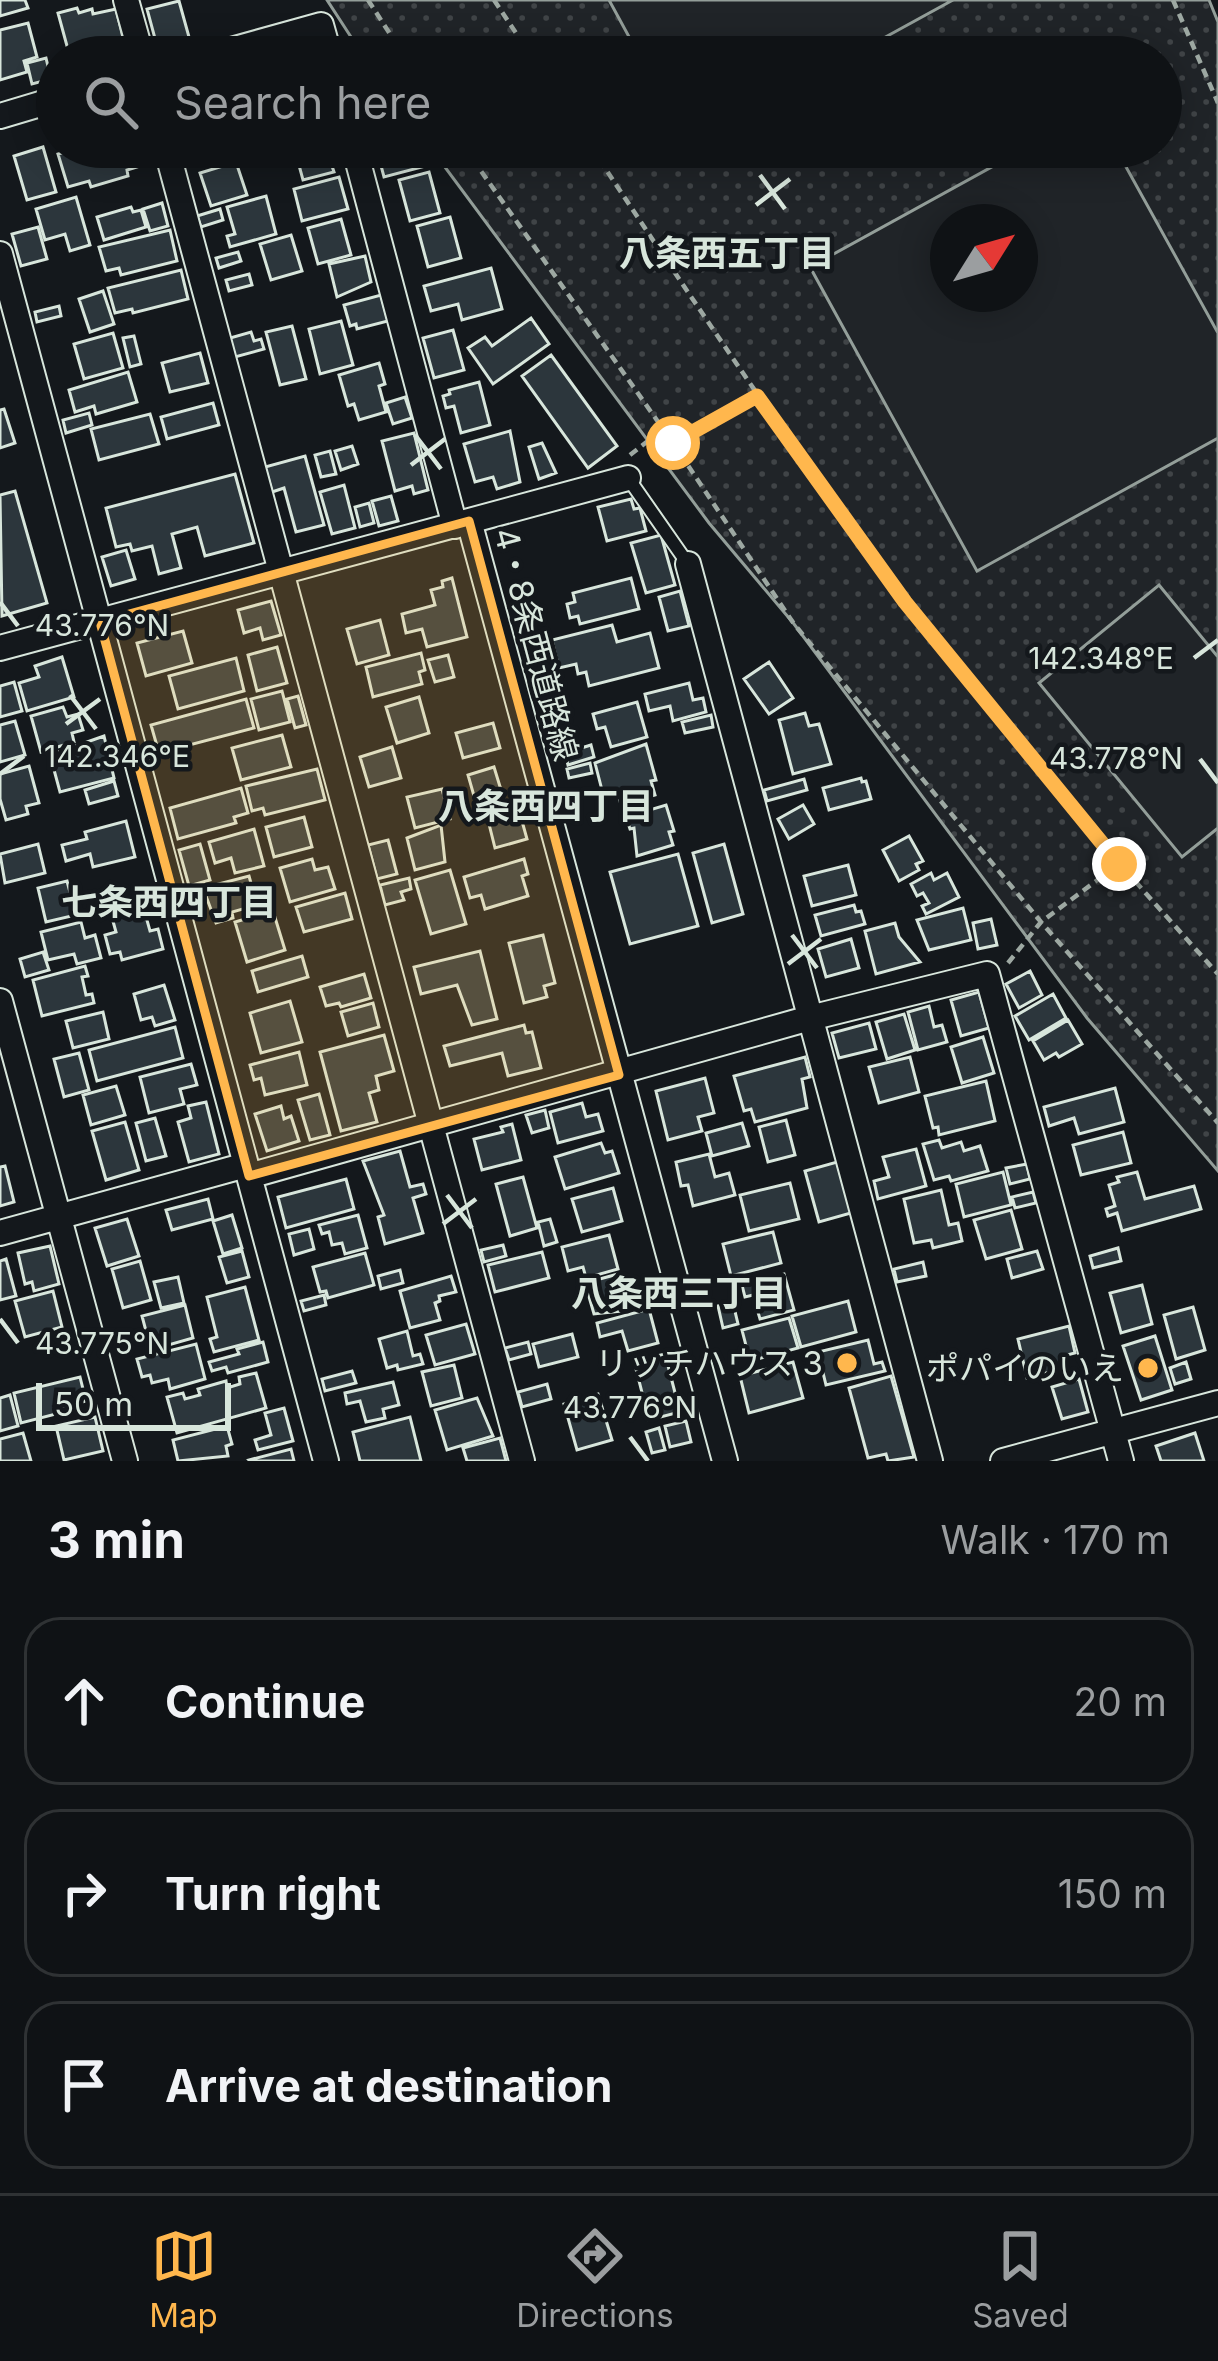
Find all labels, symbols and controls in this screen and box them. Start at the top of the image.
search box [36,36,1182,168]
icon: search [78,69,144,135]
text: Search here [174,75,431,130]
north arrow [930,204,1038,312]
district label: 八条西五丁目 [619,231,835,275]
route start [646,416,700,470]
street label: 4・8条西道路線 [486,523,586,765]
text: 43.776°N [35,607,169,643]
text: 142.348°E [1028,640,1174,676]
text: 142.346°E [44,738,190,774]
text: 43.778°N [1049,740,1183,776]
district label: 八条西四丁目 [438,784,654,828]
route end [1092,837,1146,891]
district label: 七条西四丁目 [61,880,277,924]
district label: 八条西三丁目 [571,1271,787,1315]
text: 43.775°N [35,1325,169,1361]
place label: リッチハウス 3 [595,1343,823,1383]
place label: ポパイのいえ [926,1348,1124,1388]
marker: リッチハウス 3 [834,1350,860,1376]
marker: ポパイのいえ [1135,1355,1161,1381]
scale bar [36,1377,231,1430]
text: 50 m [54,1384,133,1424]
text: 43.776°N [563,1389,697,1425]
text: 3 min [48,1509,185,1570]
text: Walk · 170 m [941,1516,1170,1563]
icon: ahead [51,1668,117,1734]
text: Continue [165,1674,365,1729]
text: 20 m [1073,1678,1167,1725]
icon: right [51,1860,117,1926]
text: Turn right [165,1866,381,1921]
text: 150 m [1058,1870,1167,1917]
icon: arrive [51,2052,117,2118]
text: Arrive at destination [165,2058,612,2113]
tab: Map [149,2223,218,2335]
tab: Directions [516,2223,674,2335]
tab: Saved [972,2223,1069,2335]

